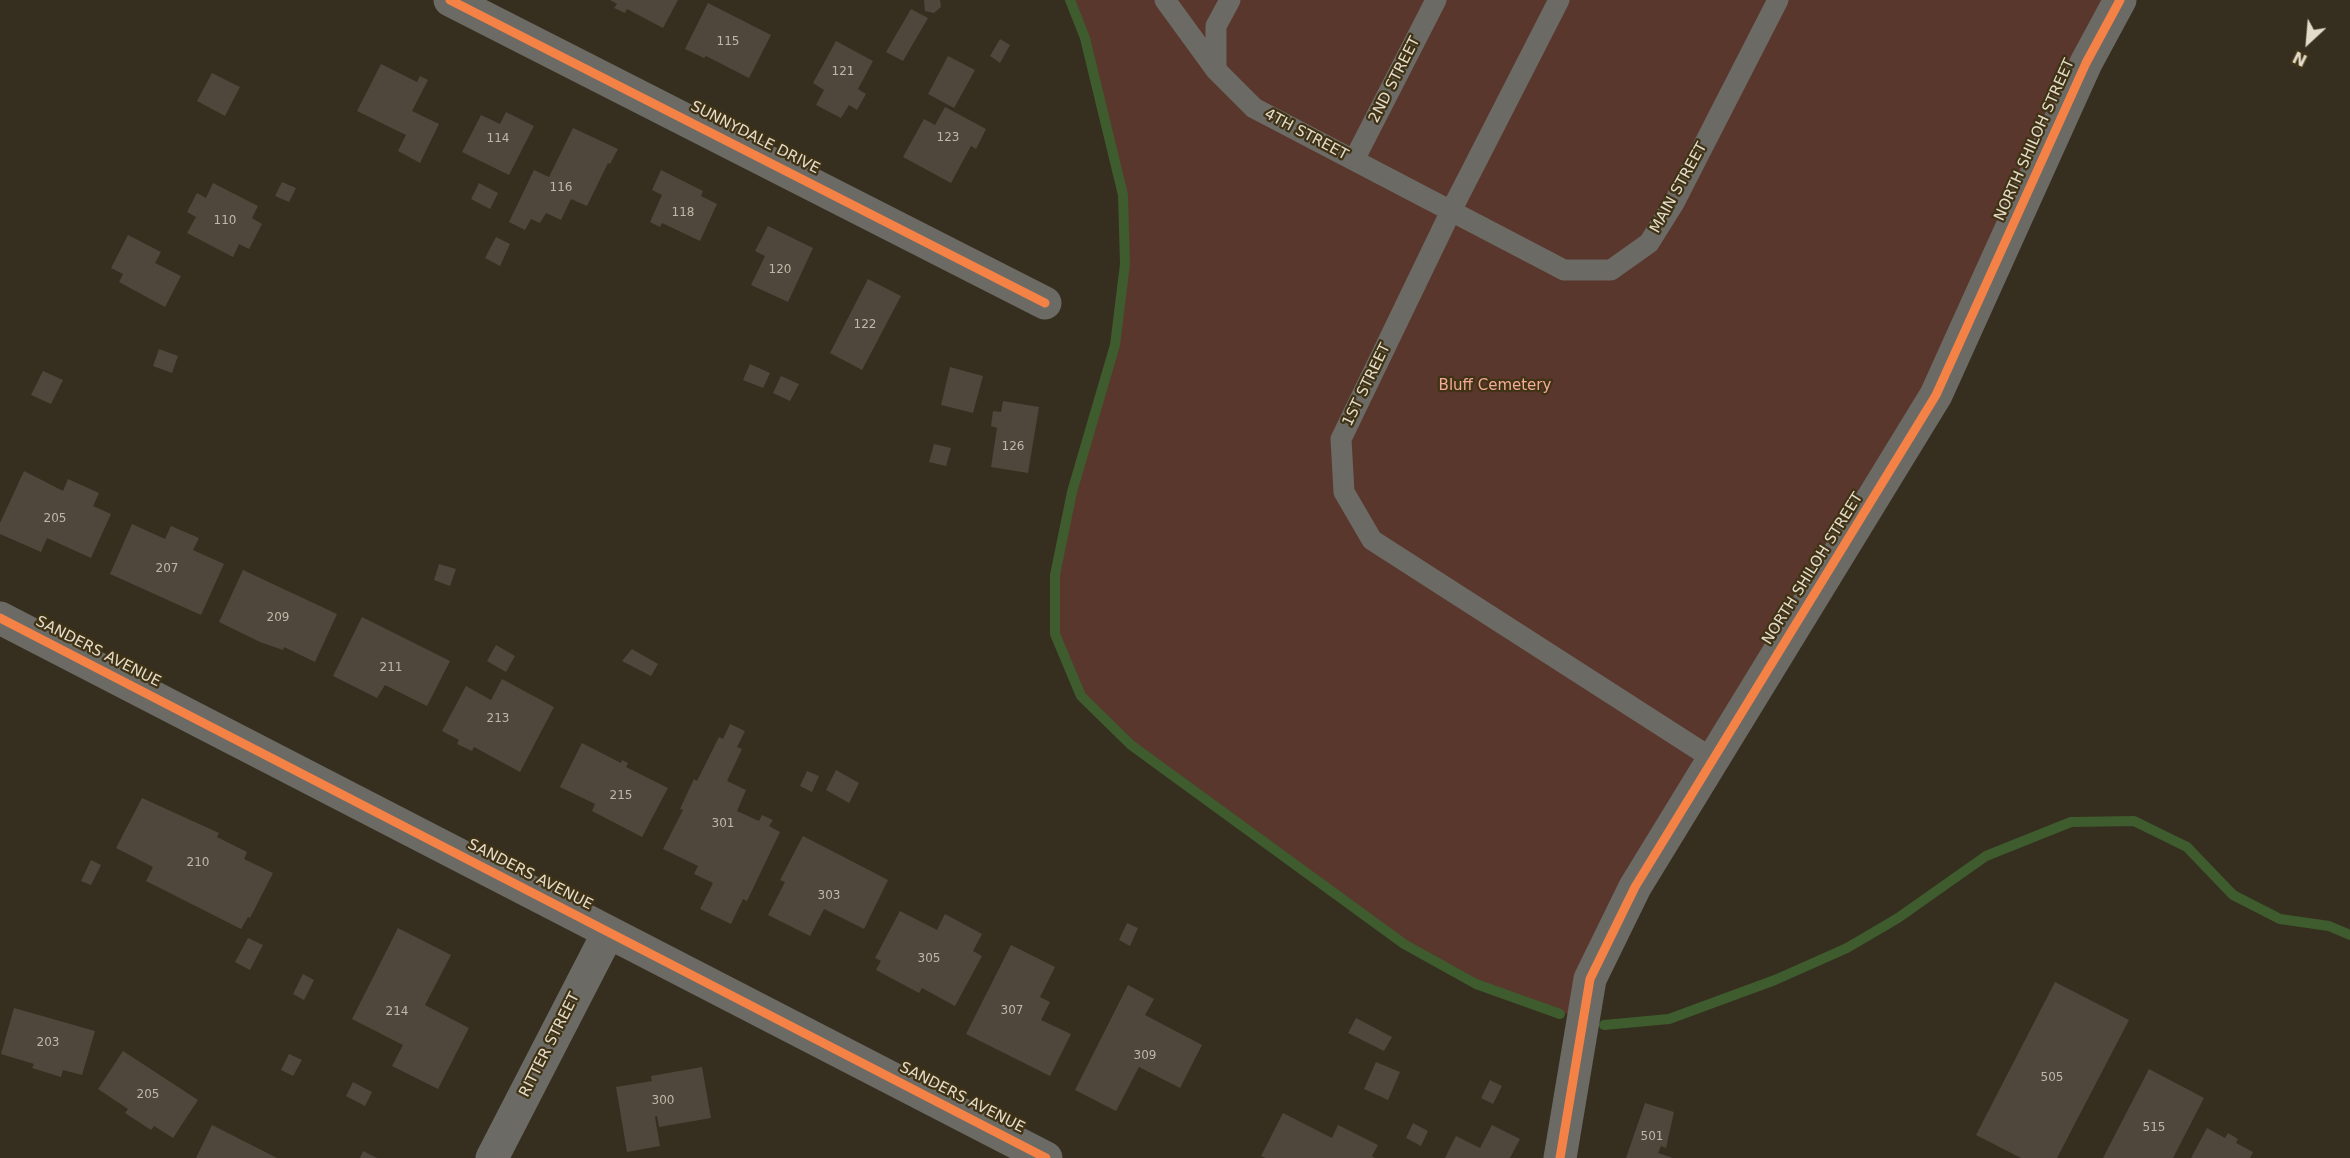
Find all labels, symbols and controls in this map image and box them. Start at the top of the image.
north arrow [2278,12,2338,72]
street label: 2ND STREET [1366,34,1424,126]
house number: 115 [717,35,739,49]
text: N [2290,47,2310,70]
street label: NORTH SHILOH STREET [1991,56,2079,224]
house number: 121 [832,65,854,79]
street label: SUNNYDALE DRIVE [687,98,823,178]
street label: 4TH STREET [1261,105,1351,165]
house number: 123 [937,131,959,145]
house number: 114 [487,132,509,146]
street label: MAIN STREET [1647,140,1711,236]
house number: 116 [550,181,572,195]
house number: 118 [672,206,694,220]
house number: 110 [214,214,236,228]
house number: 120 [769,263,791,277]
house number: 122 [854,318,876,332]
street label: 1ST STREET [1339,341,1395,429]
park label: Bluff Cemetery [1439,377,1551,395]
house number: 126 [1002,440,1024,454]
street label: NORTH SHILOH STREET [1759,490,1867,648]
house number: 205 [44,512,66,526]
house number: 207 [156,562,178,576]
house number: 209 [267,611,289,625]
street label: SANDERS AVENUE [33,613,163,691]
house number: 211 [380,661,402,675]
house number: 213 [487,712,509,726]
house number: 215 [610,789,632,803]
house number: 301 [712,817,734,831]
street label: SANDERS AVENUE [465,836,595,914]
house number: 210 [187,856,209,870]
house number: 303 [818,889,840,903]
house number: 305 [918,952,940,966]
street label: RITTER STREET [516,990,584,1100]
house number: 307 [1001,1004,1023,1018]
house number: 214 [386,1005,408,1019]
house number: 203 [37,1036,59,1050]
house number: 309 [1134,1049,1156,1063]
street label: SANDERS AVENUE [897,1059,1027,1137]
house number: 505 [2041,1071,2063,1085]
house number: 205 [137,1088,159,1102]
house number: 300 [652,1094,674,1108]
house number: 515 [2143,1121,2165,1135]
house number: 501 [1641,1130,1663,1144]

